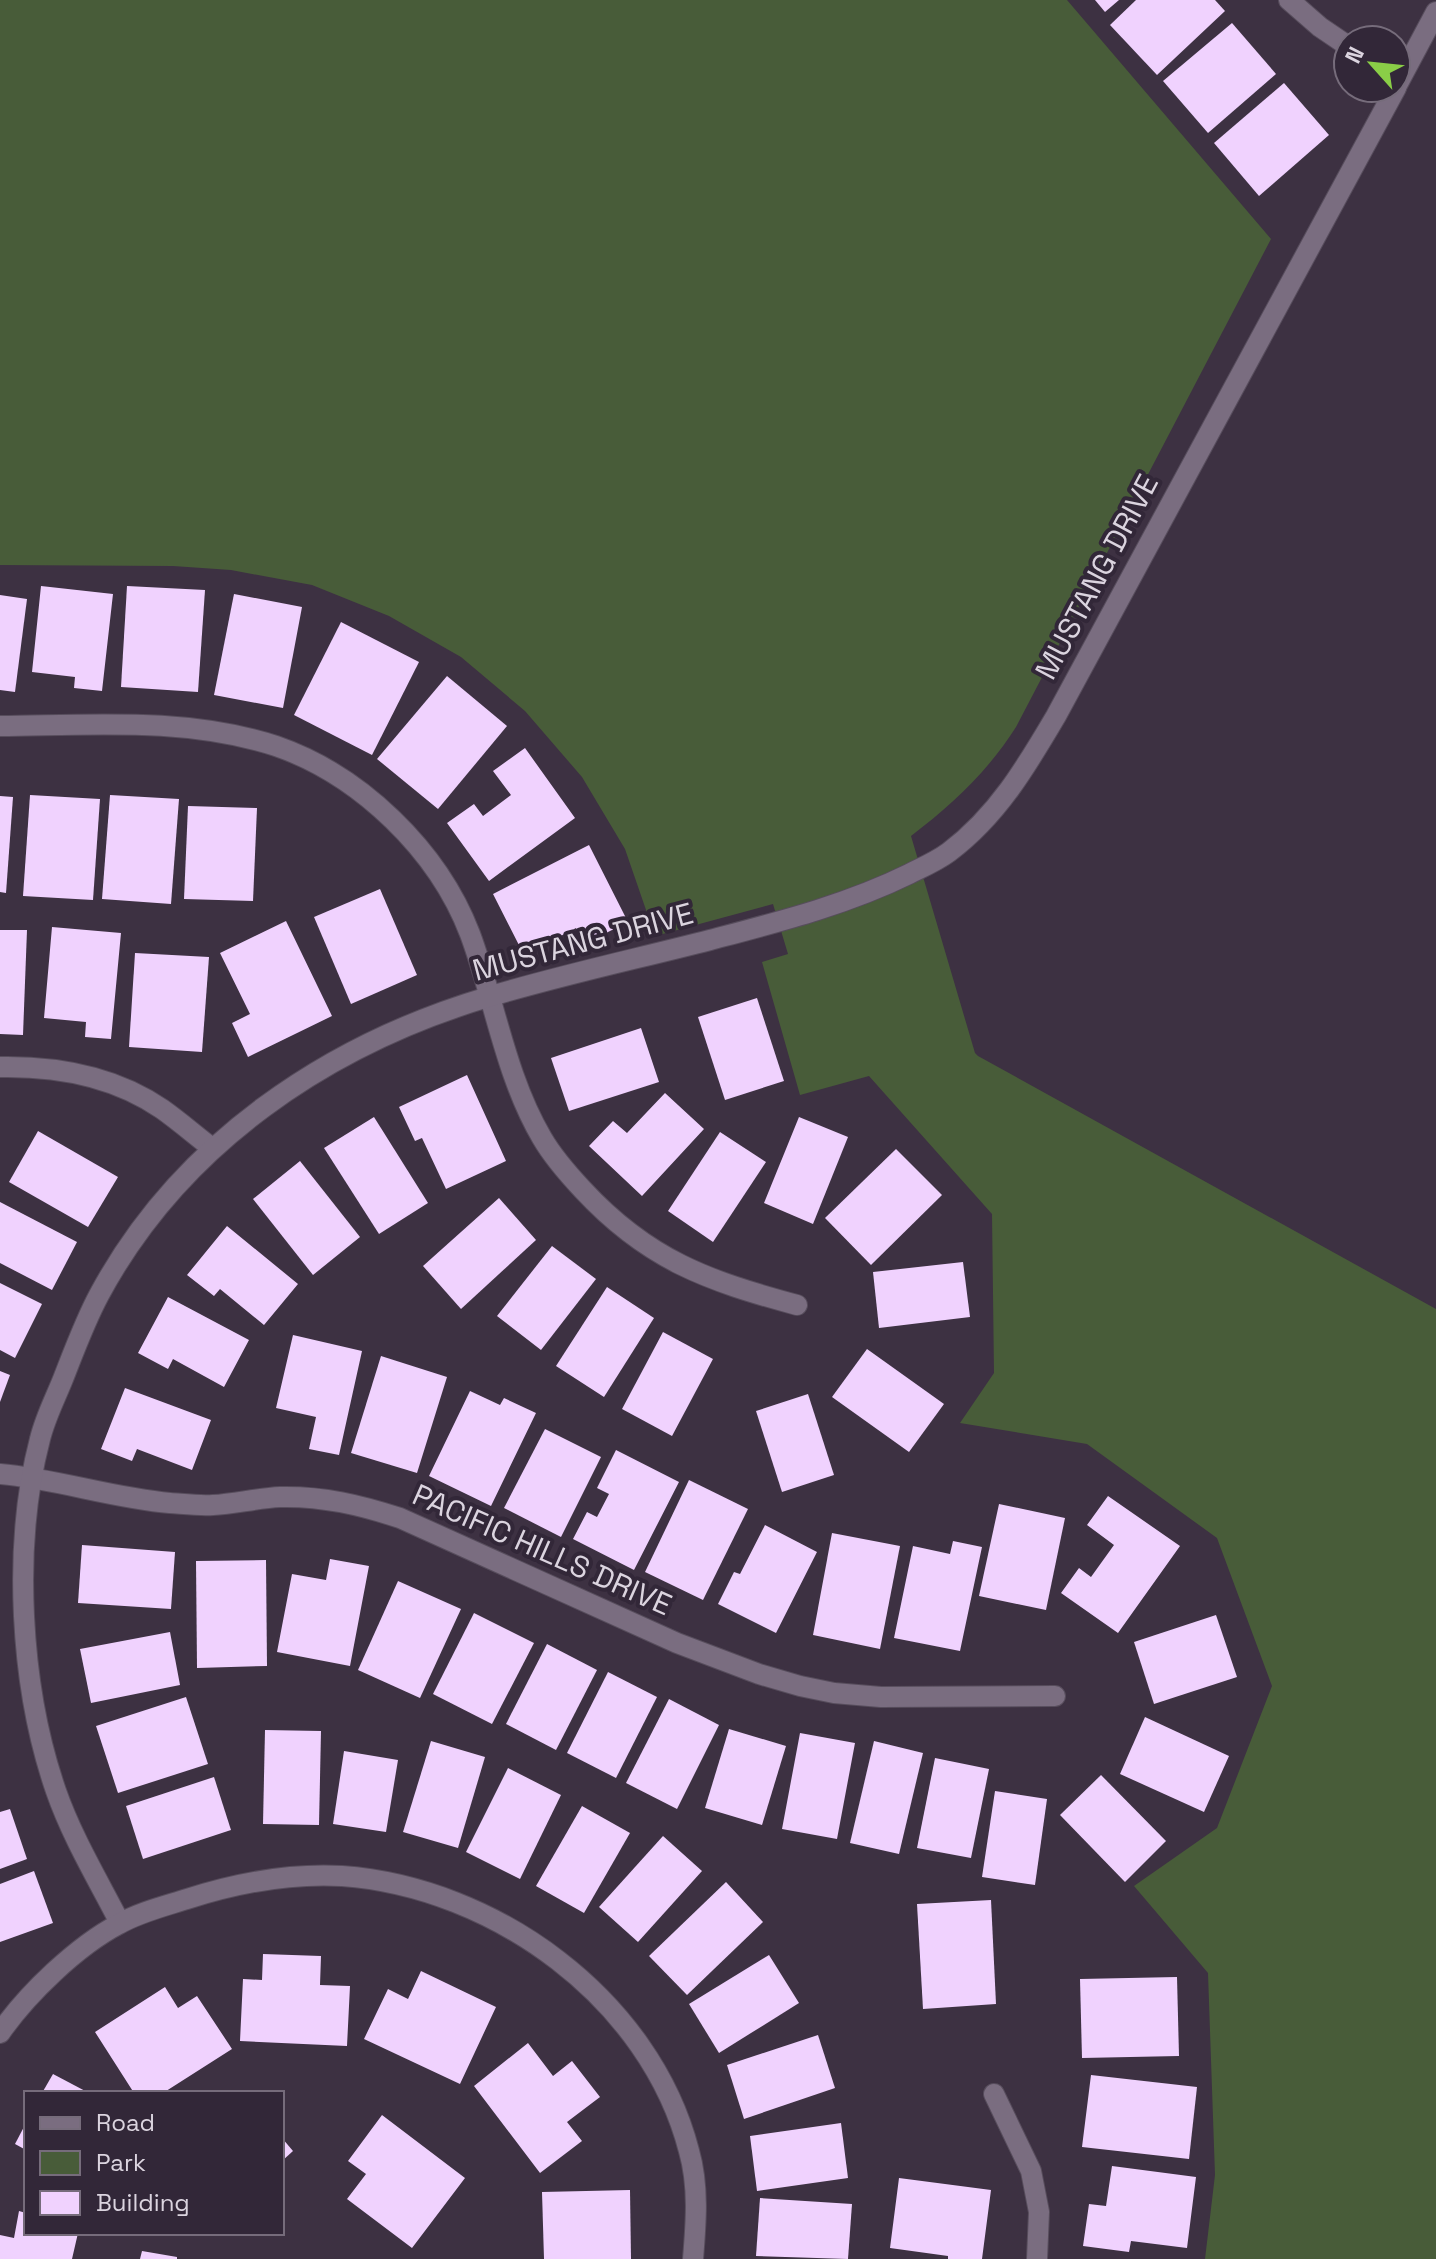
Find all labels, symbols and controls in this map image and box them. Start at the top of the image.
north arrow [1332,24,1412,104]
text: N [1338,42,1370,68]
street label: MUSTANG DRIVE [1026,468,1167,686]
street label: MUSTANG DRIVE [468,893,697,990]
street label: PACIFIC HILLS DRIVE [407,1475,678,1624]
legend [24,2091,284,2235]
text: Road [96,2107,155,2138]
text: Park [96,2147,146,2178]
text: Building [96,2187,190,2218]

